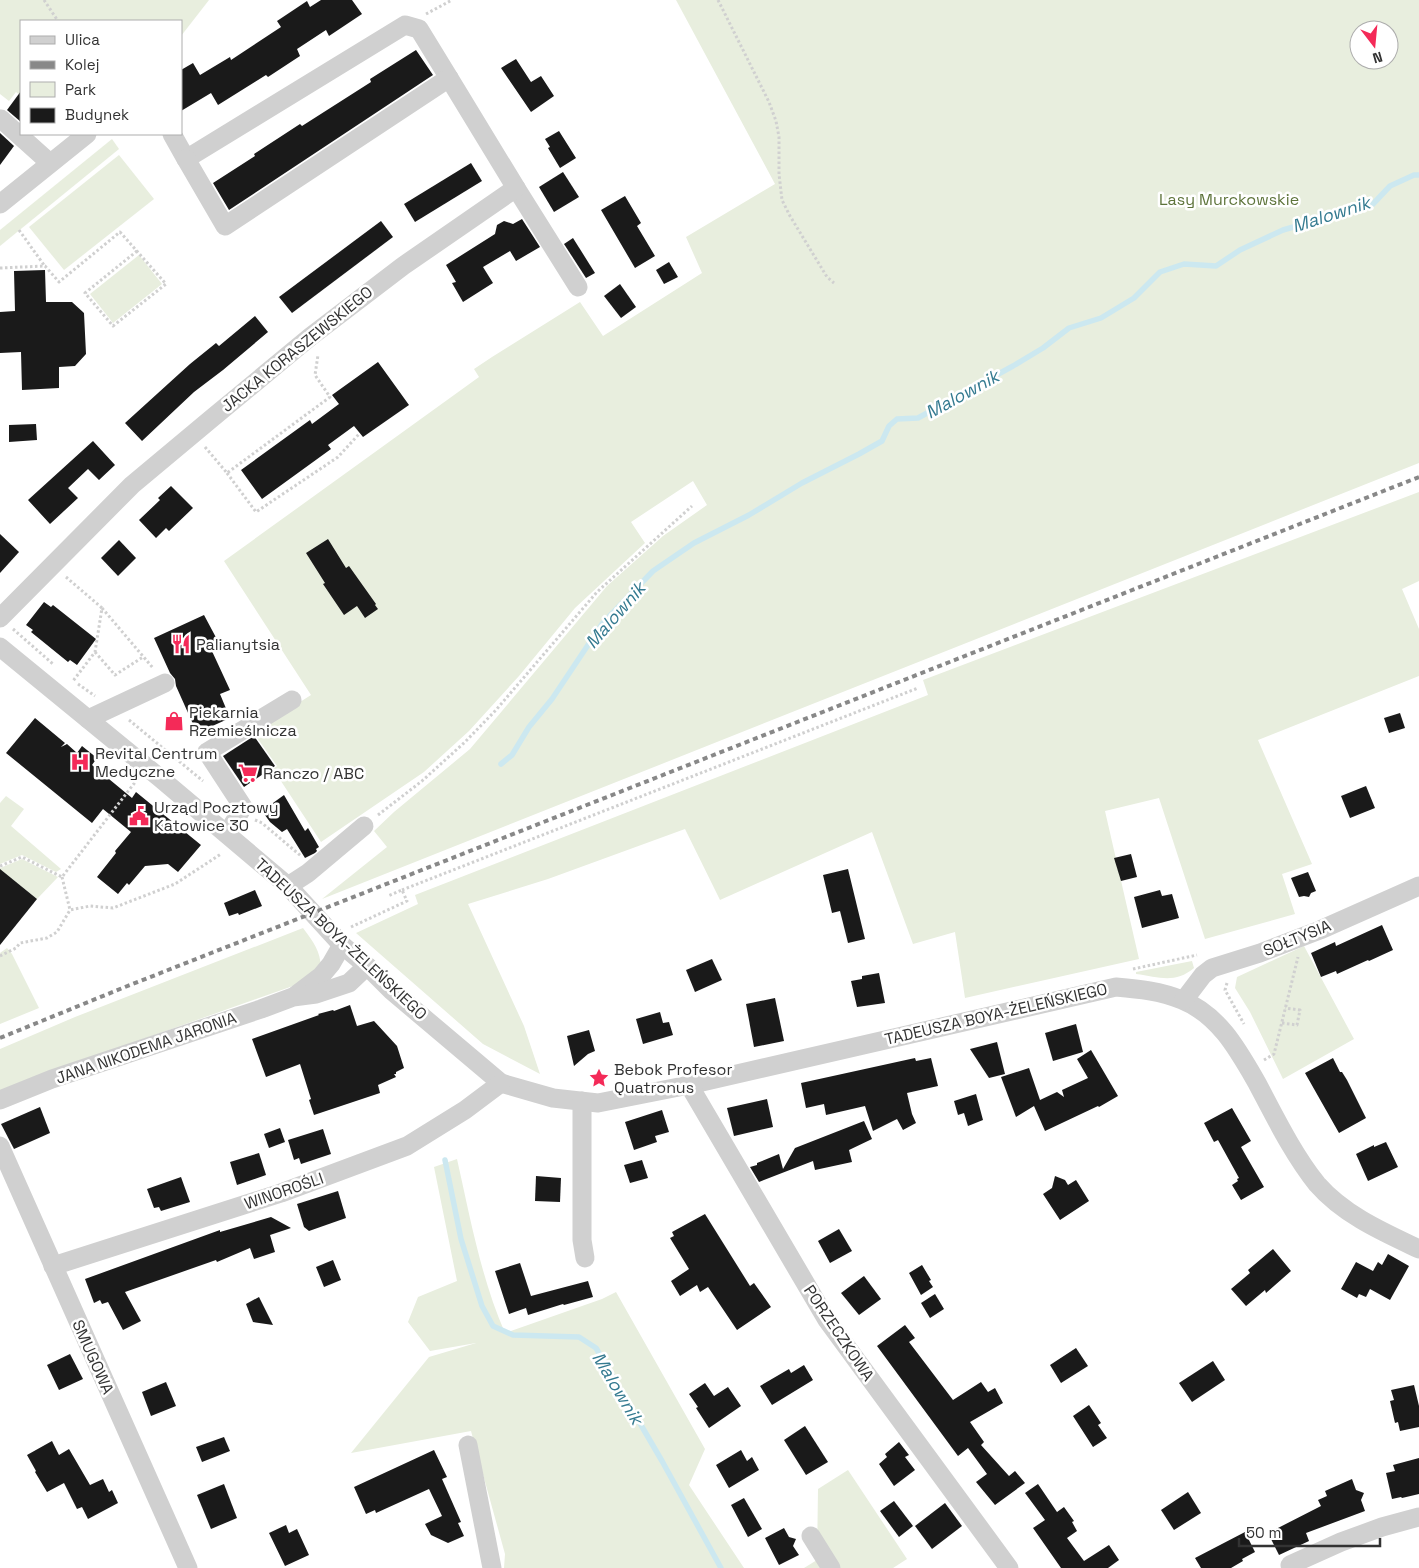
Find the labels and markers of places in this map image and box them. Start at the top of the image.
restaurant icon: Palianytsia [170,633,192,655]
place label: Palianytsia [196,634,280,655]
place label: Piekarnia Rzemieślnicza [189,702,297,741]
shop icon: Piekarnia Rzemieślnicza [163,710,185,732]
place label: Revital Centrum Medyczne [95,743,218,782]
hospital icon: Revital Centrum Medyczne [69,751,91,773]
supermarket icon: Ranczo / ABC [237,762,259,784]
place label: Ranczo / ABC [263,763,364,784]
place label: Urząd Pocztowy Katowice 30 [154,797,279,836]
public building icon: Urząd Pocztowy Katowice 30 [128,805,150,827]
place label: Bebok Profesor Quatronus [614,1059,732,1098]
place icon: Bebok Profesor Quatronus [588,1067,610,1089]

